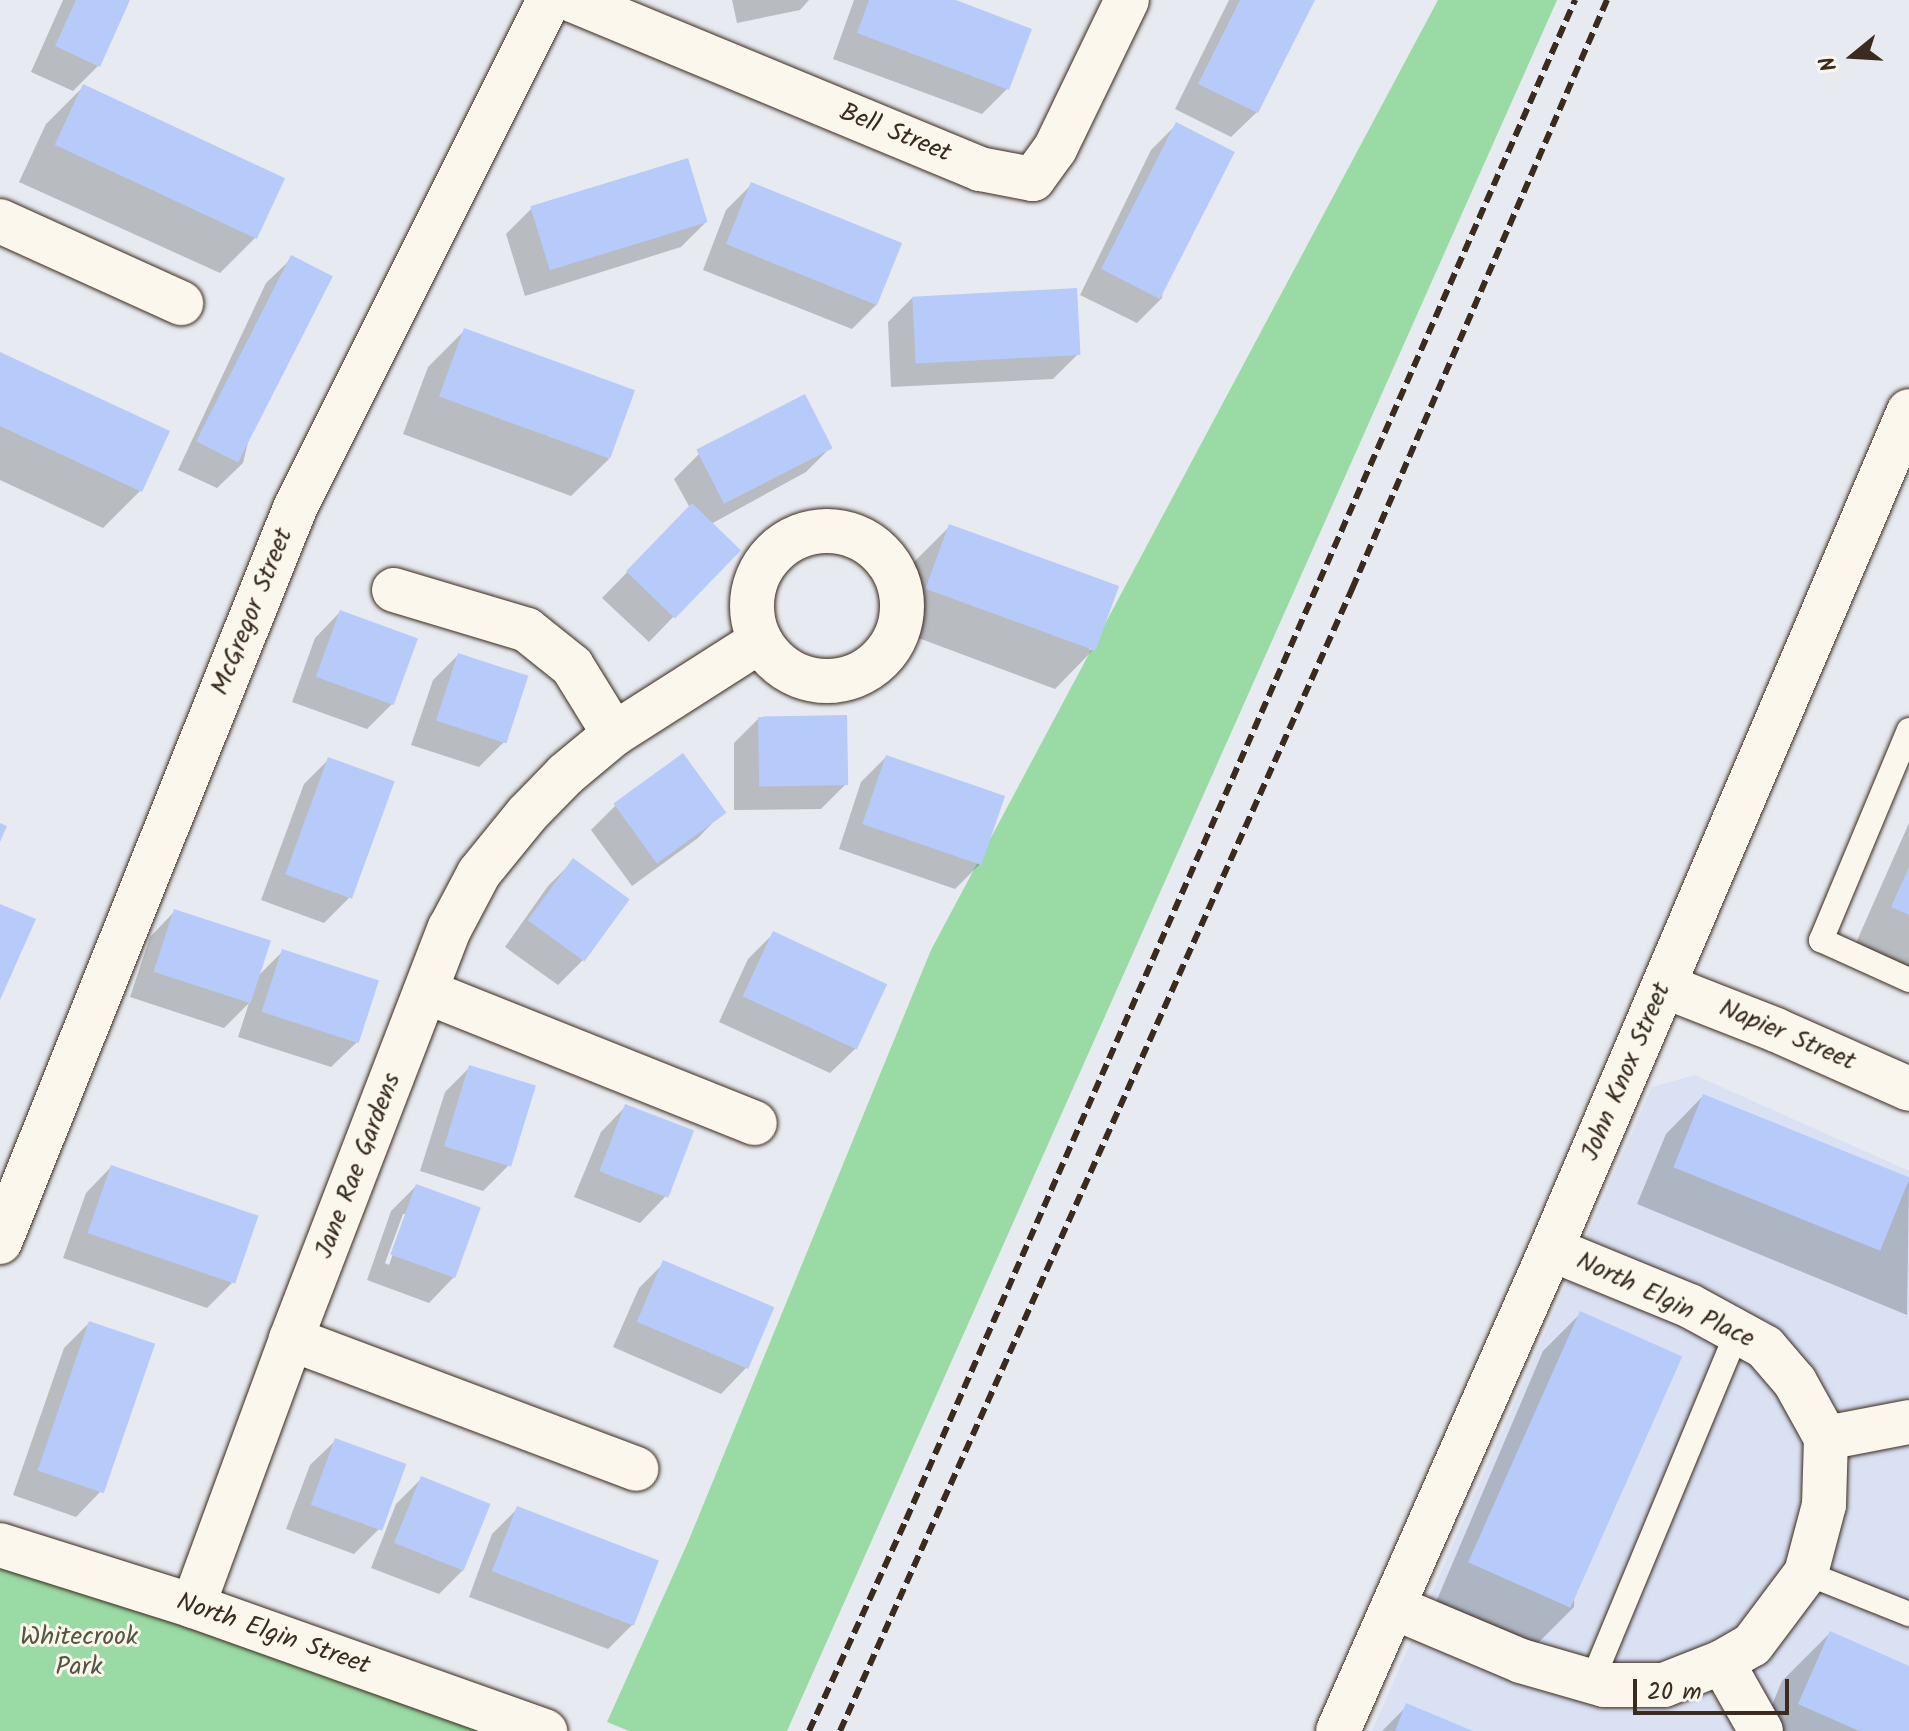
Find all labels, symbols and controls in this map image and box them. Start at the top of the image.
north arrow [1813,16,1893,96]
text: N [1811,52,1848,76]
street label: Bell Street [835,98,955,170]
street label: McGregor Street [205,524,301,700]
street label: John Knox Street [1575,978,1679,1166]
street label: Napier Street [1714,993,1860,1079]
street label: Jane Rae Gardens [309,1069,409,1263]
street label: North Elgin Place [1571,1246,1759,1356]
street label: North Elgin Street [172,1587,374,1683]
park label: Whitecrook Park [20,1622,138,1684]
scale bar [1637,1663,1793,1713]
text: 20 m [1647,1673,1702,1712]

